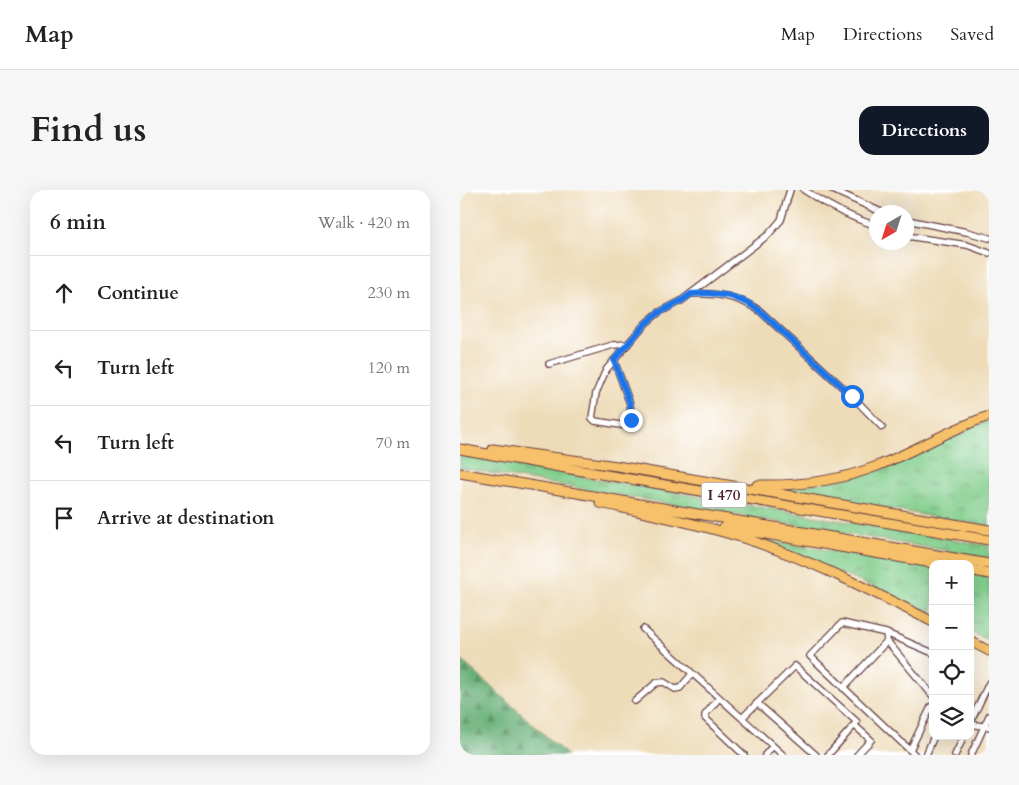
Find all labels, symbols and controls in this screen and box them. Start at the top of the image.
text: Map [25,18,74,51]
text: Map [781,22,815,47]
text: Directions [843,22,922,47]
text: Saved [950,22,994,47]
text: Find us [30,106,146,154]
button: Directions [859,106,989,155]
north arrow [869,205,914,250]
text: 6 min [50,208,106,237]
text: Walk · 420 m [318,212,410,234]
icon: ahead [50,279,78,307]
text: Continue [97,280,179,306]
text: 230 m [368,282,410,304]
icon: left [50,354,78,382]
text: Turn left [97,355,174,381]
text: 120 m [368,357,410,379]
route start [841,385,864,408]
route end [620,409,643,432]
icon: left [50,429,78,457]
text: Turn left [97,430,174,456]
text: 70 m [376,432,410,454]
road number: I 470 [702,482,746,508]
icon: arrive [50,504,78,532]
text: Arrive at destination [97,505,274,531]
map controls [929,560,974,740]
button: + [929,560,974,605]
button: − [929,605,974,650]
button: locate [929,650,974,695]
button: layers [929,695,974,740]

